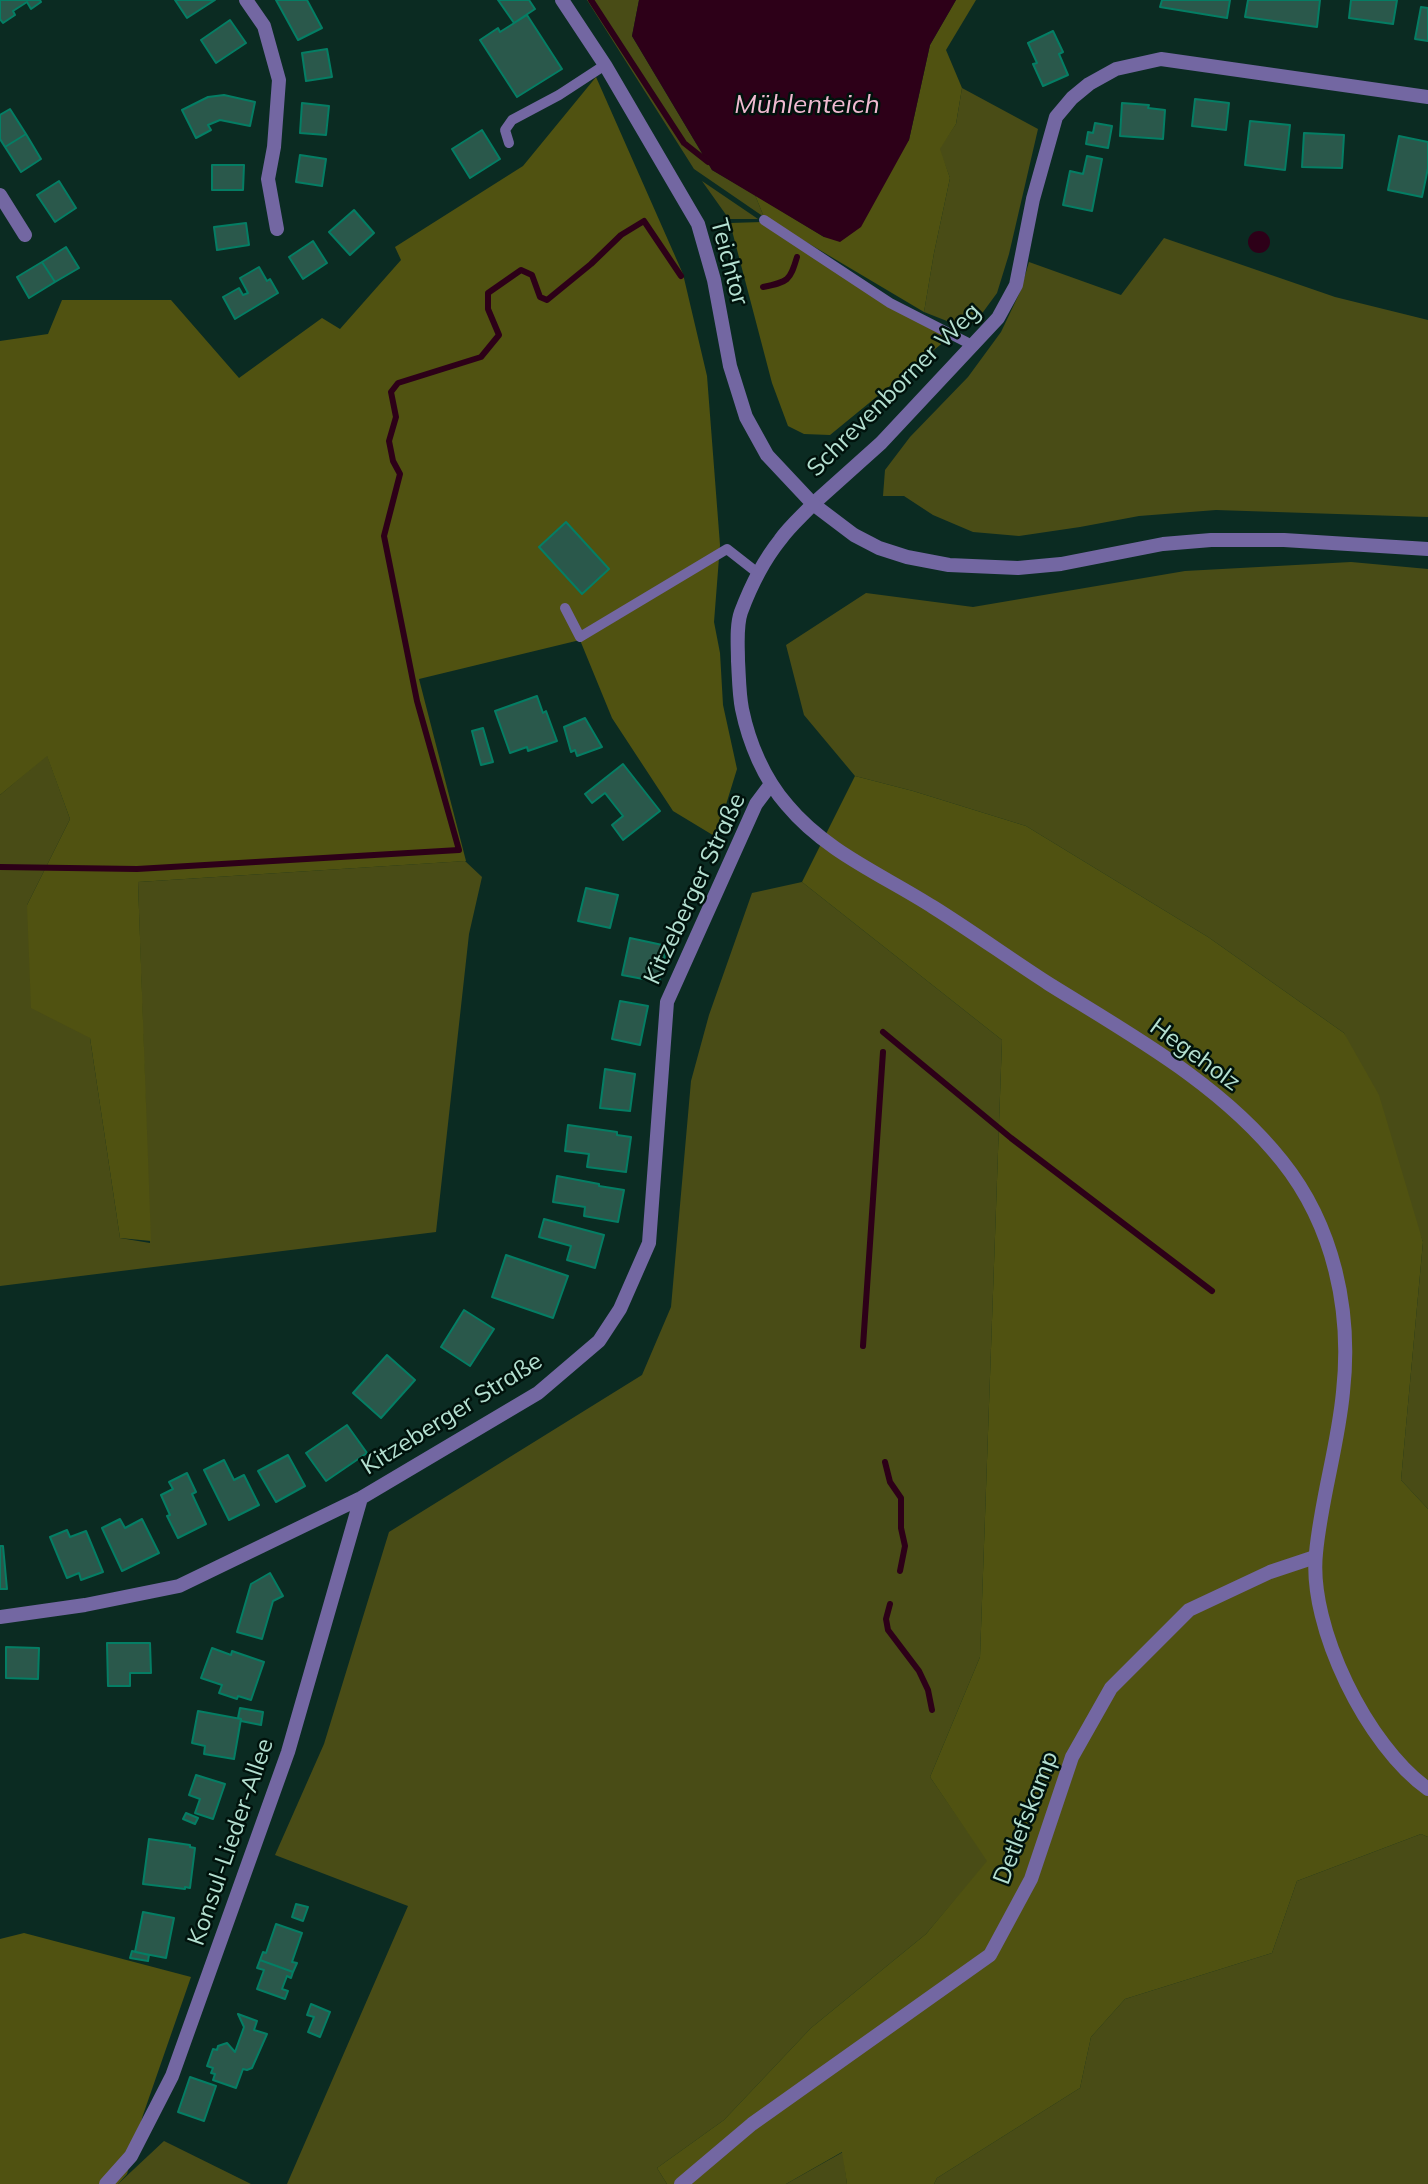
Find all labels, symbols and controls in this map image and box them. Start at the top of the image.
water label: Mühlenteich [734,89,880,121]
street label: Teichtor [704,216,754,308]
street label: Schrevenborner Weg [801,297,987,483]
street label: Kitzeberger Straße [638,789,752,989]
street label: Hegeholz [1144,1013,1246,1097]
street label: Kitzeberger Straße [356,1347,548,1481]
street label: Konsul-Lieder-Allee [182,1735,280,1949]
street label: Detlefskamp [987,1747,1065,1889]

